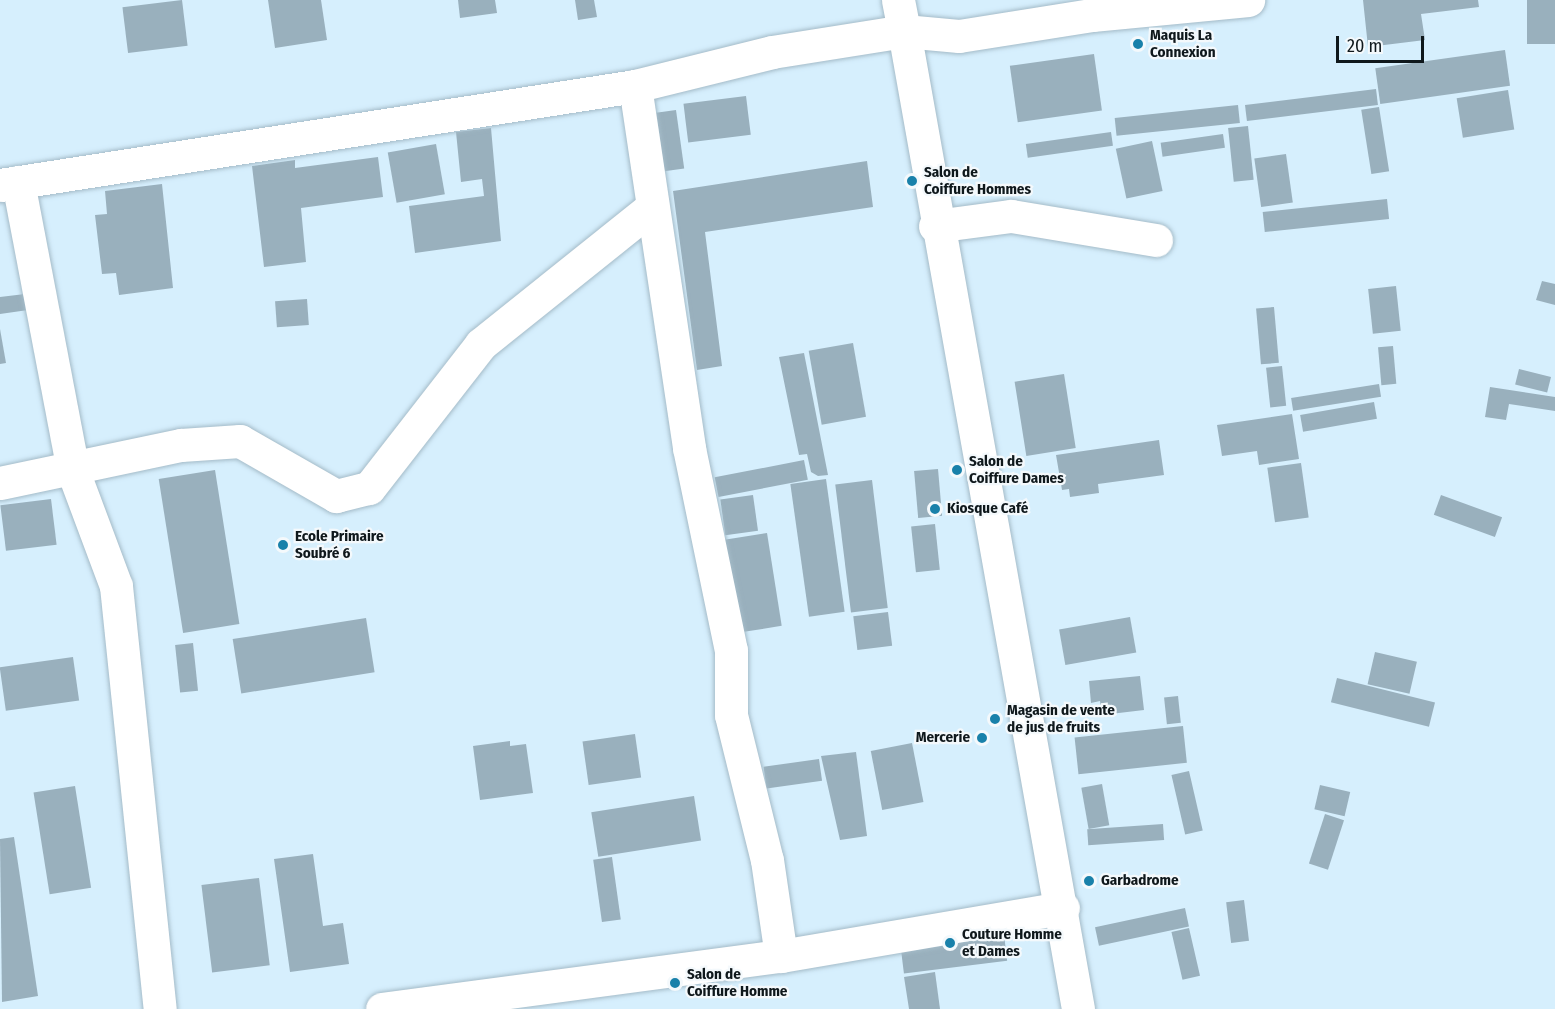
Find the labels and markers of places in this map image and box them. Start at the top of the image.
place label: Maquis La Connexion [1150,26,1215,61]
marker: Maquis La Connexion [1131,37,1145,51]
place label: Salon de Coiffure Hommes [924,163,1031,198]
marker: Salon de Coiffure Hommes [905,174,919,188]
place label: Salon de Coiffure Dames [969,452,1064,487]
marker: Salon de Coiffure Dames [950,463,964,477]
place label: Kiosque Café [947,500,1028,518]
marker: Kiosque Café [928,502,942,516]
place label: Ecole Primaire Soubré 6 [295,527,383,562]
marker: Ecole Primaire Soubré 6 [276,538,290,552]
place label: Magasin de vente de jus de fruits [1007,701,1115,736]
marker: Magasin de vente de jus de fruits [988,712,1002,726]
place label: Mercerie [916,729,970,747]
marker: Mercerie [975,731,989,745]
place label: Garbadrome [1101,872,1179,890]
marker: Garbadrome [1082,874,1096,888]
place label: Couture Homme et Dames [962,925,1062,960]
marker: Couture Homme et Dames [943,936,957,950]
place label: Salon de Coiffure Homme [687,965,787,1000]
marker: Salon de Coiffure Homme [668,976,682,990]

